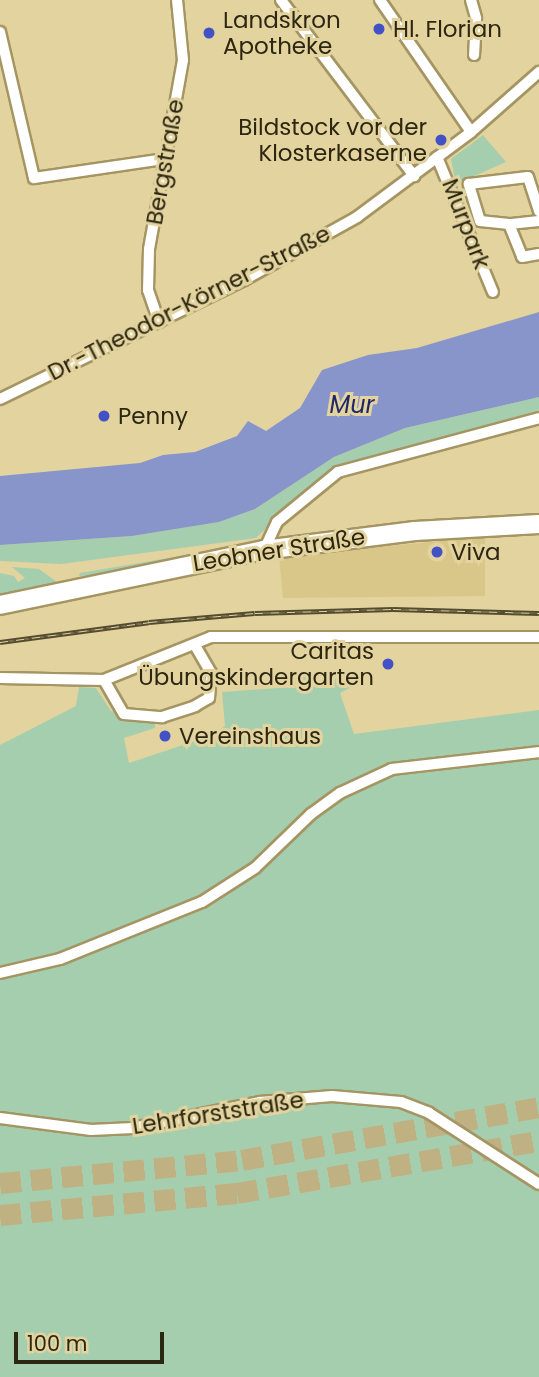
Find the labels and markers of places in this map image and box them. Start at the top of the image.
place label: Landskron Apotheke [223,6,341,60]
place label: Hl. Florian [393,15,502,43]
marker: Hl. Florian [371,21,387,37]
marker: Landskron Apotheke [201,25,217,41]
place label: Bildstock vor der Klosterkaserne [238,113,427,167]
marker: Bildstock vor der Klosterkaserne [433,132,449,148]
place label: Penny [118,402,188,430]
marker: Penny [96,408,112,424]
place label: Viva [451,538,501,566]
marker: Viva [429,544,445,560]
place label: Caritas Übungskindergarten [138,637,374,691]
marker: Caritas Übungskindergarten [380,656,396,672]
place label: Vereinshaus [179,722,321,750]
marker: Vereinshaus [157,728,173,744]

